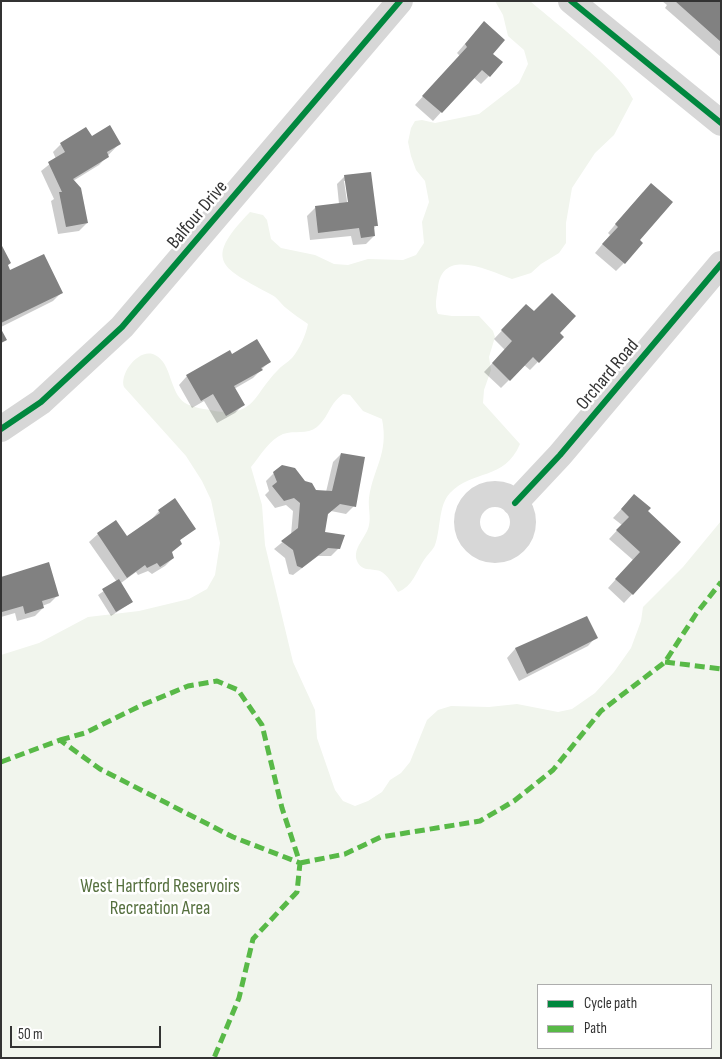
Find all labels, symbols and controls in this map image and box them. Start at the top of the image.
street label: Balfour Drive [163,176,233,254]
street label: Orchard Road [572,335,644,415]
park label: West Hartford Reservoirs Recreation Area [80,876,240,920]
legend [537,984,712,1049]
text: Cycle path [584,994,637,1013]
scale bar [12,1016,164,1048]
text: Path [584,1019,607,1038]
text: 50 m [18,1025,43,1044]

